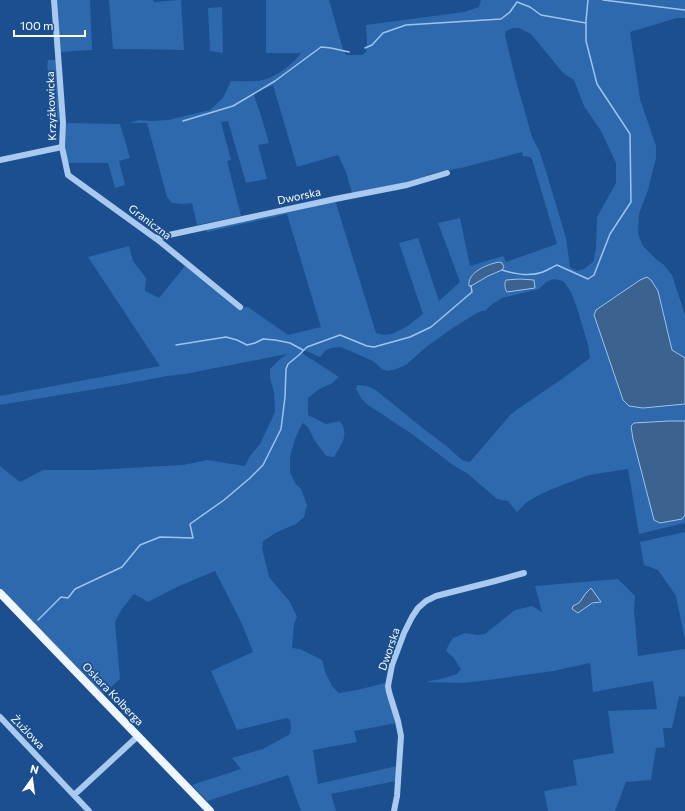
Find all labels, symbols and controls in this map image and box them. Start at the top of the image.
scale bar [14,12,85,38]
text: 100 m [20,18,54,32]
street label: Krzyżkowicka [43,71,58,141]
street label: Dworska [276,185,322,206]
street label: Graniczna [126,201,174,242]
street label: Dworska [375,626,402,672]
street label: Oskara Kolberga [80,659,147,728]
street label: Żużlowa [9,711,49,751]
north arrow [12,759,52,799]
text: N [29,762,40,776]

